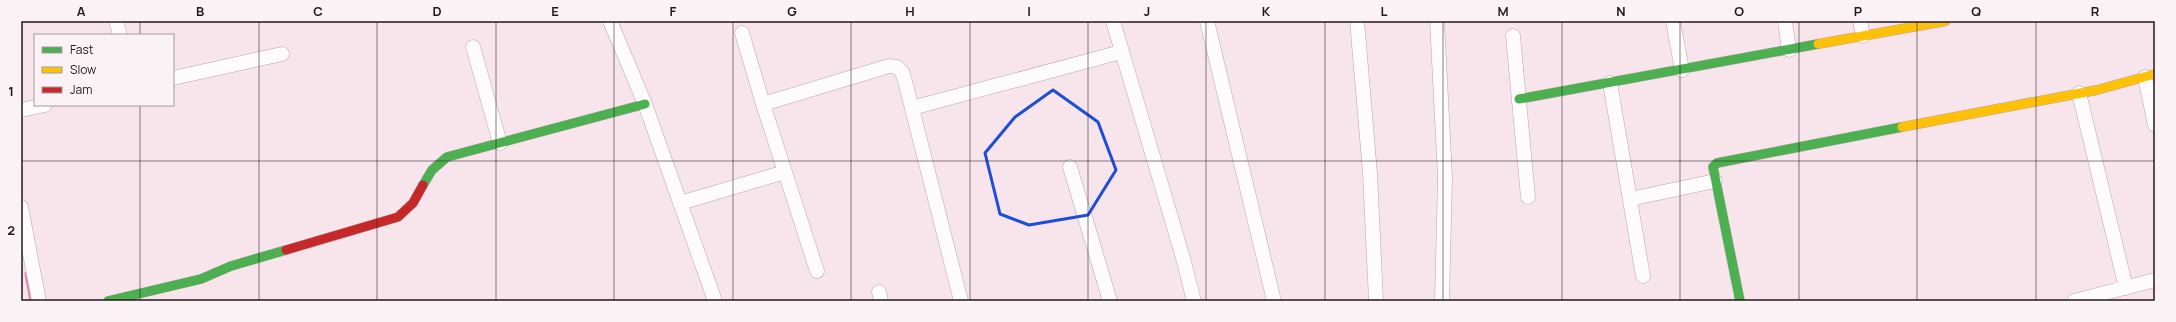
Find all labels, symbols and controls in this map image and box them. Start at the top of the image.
text: A [77,2,86,20]
text: B [196,2,204,20]
text: C [313,2,323,20]
text: D [432,2,442,20]
text: E [551,2,559,20]
text: F [670,2,677,20]
text: G [787,2,797,20]
text: H [905,2,915,20]
text: I [1027,2,1031,20]
text: J [1144,2,1150,20]
text: K [1262,2,1271,20]
text: L [1381,2,1388,20]
text: M [1497,2,1509,20]
text: N [1616,2,1626,20]
text: O [1734,2,1744,20]
text: P [1854,2,1862,20]
text: Q [1971,2,1981,20]
text: R [2091,2,2100,20]
legend [34,34,174,106]
text: Fast [70,41,94,58]
text: Slow [70,61,96,78]
text: Jam [70,81,92,98]
text: 1 [8,82,14,100]
text: 2 [7,221,15,239]

